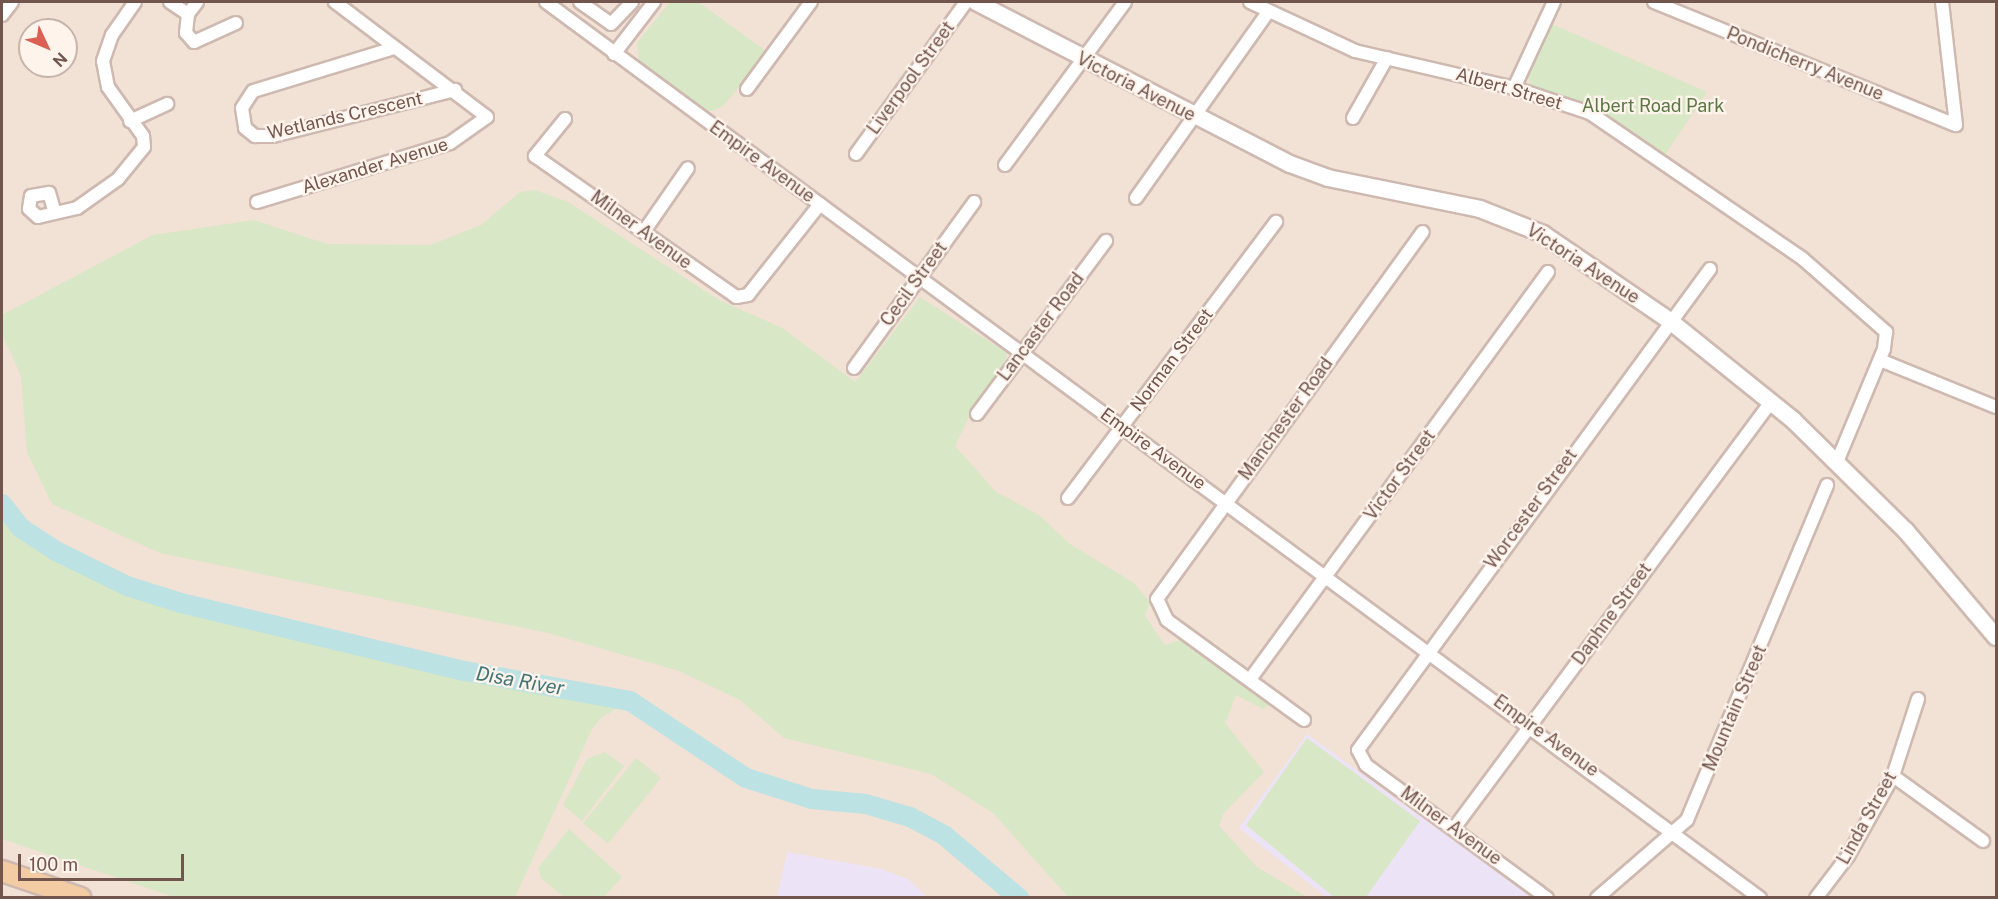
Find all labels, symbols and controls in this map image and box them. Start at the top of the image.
street label: Liverpool Street [863,17,959,139]
north arrow [18,18,78,78]
street label: Pondicherry Avenue [1723,23,1887,105]
text: N [49,48,71,71]
street label: Victoria Avenue [1073,48,1199,126]
street label: Albert Street [1453,63,1565,115]
street label: Wetlands Crescent [265,88,425,144]
park label: Albert Road Park [1582,95,1724,117]
street label: Empire Avenue [705,117,819,207]
street label: Alexander Avenue [299,134,451,198]
street label: Milner Avenue [586,186,696,274]
street label: Victoria Avenue [1522,219,1644,309]
street label: Cecil Street [876,238,952,330]
street label: Lancaster Road [993,269,1089,385]
street label: Norman Street [1126,304,1218,416]
street label: Manchester Road [1234,353,1338,485]
street label: Empire Avenue [1096,404,1210,494]
street label: Victor Street [1360,425,1440,525]
street label: Worcester Street [1480,445,1582,573]
street label: Daphne Street [1568,559,1656,669]
street label: Mountain Street [1699,641,1771,775]
water label: Disa River [474,661,566,701]
street label: Empire Avenue [1489,691,1603,781]
street label: Linda Street [1833,768,1901,868]
street label: Milner Avenue [1396,782,1506,870]
scale bar [21,842,188,880]
text: 100 m [29,854,78,875]

